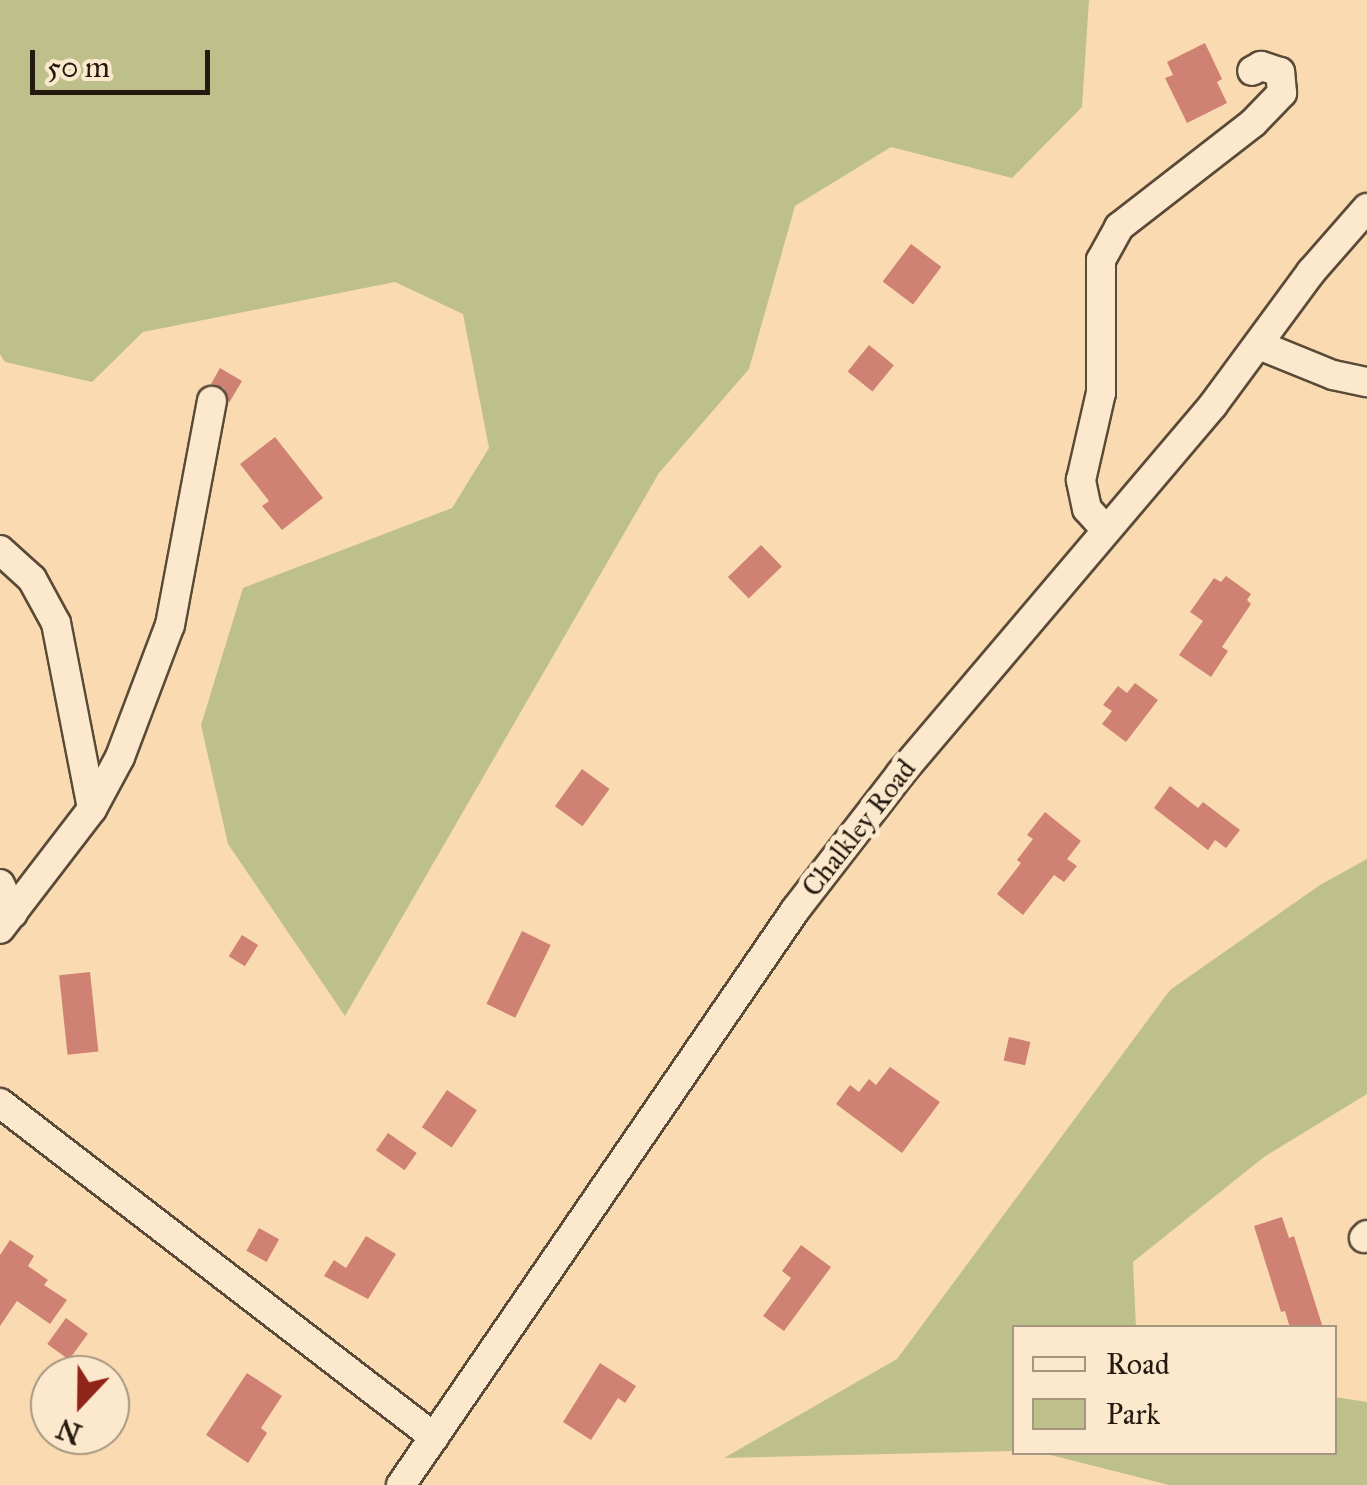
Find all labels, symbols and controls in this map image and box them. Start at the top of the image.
scale bar [35,30,215,92]
text: 50 m [47,49,110,85]
street label: Chalkley Road [795,753,923,903]
legend [1012,1325,1337,1455]
text: Road [1106,1346,1170,1382]
north arrow [30,1355,130,1455]
text: Park [1106,1396,1160,1432]
text: N [52,1411,87,1452]

